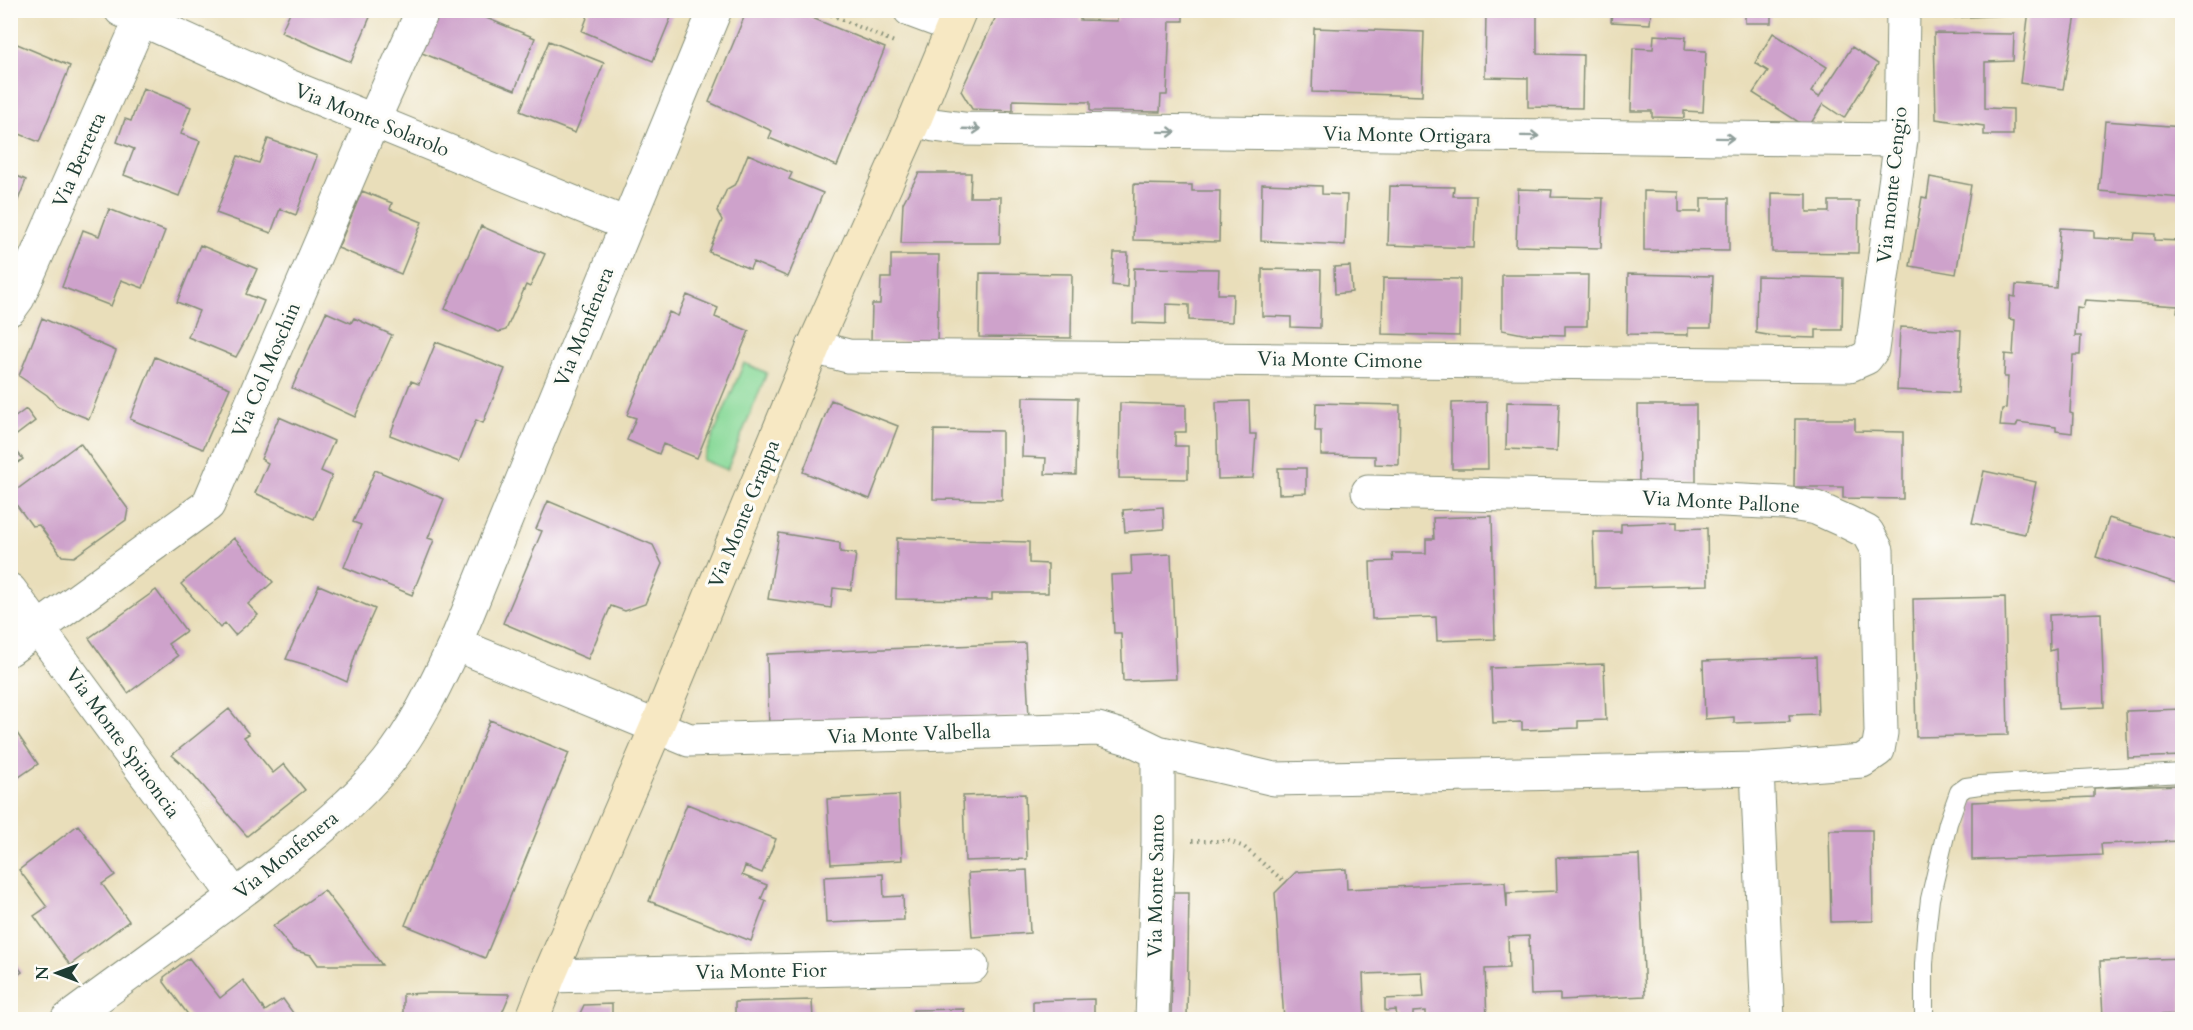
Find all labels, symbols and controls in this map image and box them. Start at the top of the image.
street label: Via Monte Solarolo [291,77,454,163]
street label: Via monte Cengio [1870,105,1914,265]
street label: Via Berretta [46,108,112,212]
street label: Via Monte Ortigara [1323,120,1492,150]
one-way arrow [962,123,982,135]
one-way arrow [1157,126,1177,138]
one-way arrow [1520,130,1540,142]
one-way arrow [1715,133,1735,144]
street label: Via Monfenera [548,263,620,391]
street label: Via Col Moschin [225,298,307,442]
street label: Via Monte Cimone [1257,345,1423,375]
street label: Via Monte Grappa [702,435,786,592]
street label: Via Monte Pallone [1641,484,1801,520]
street label: Via Monte Spinoncia [59,663,187,824]
street label: Via Monte Valbella [827,718,991,750]
street label: Via Monfenera [228,804,344,905]
street label: Via Monte Santo [1141,814,1171,958]
north arrow [27,943,87,1003]
street label: Via Monte Fior [695,956,828,986]
text: N [32,966,54,980]

